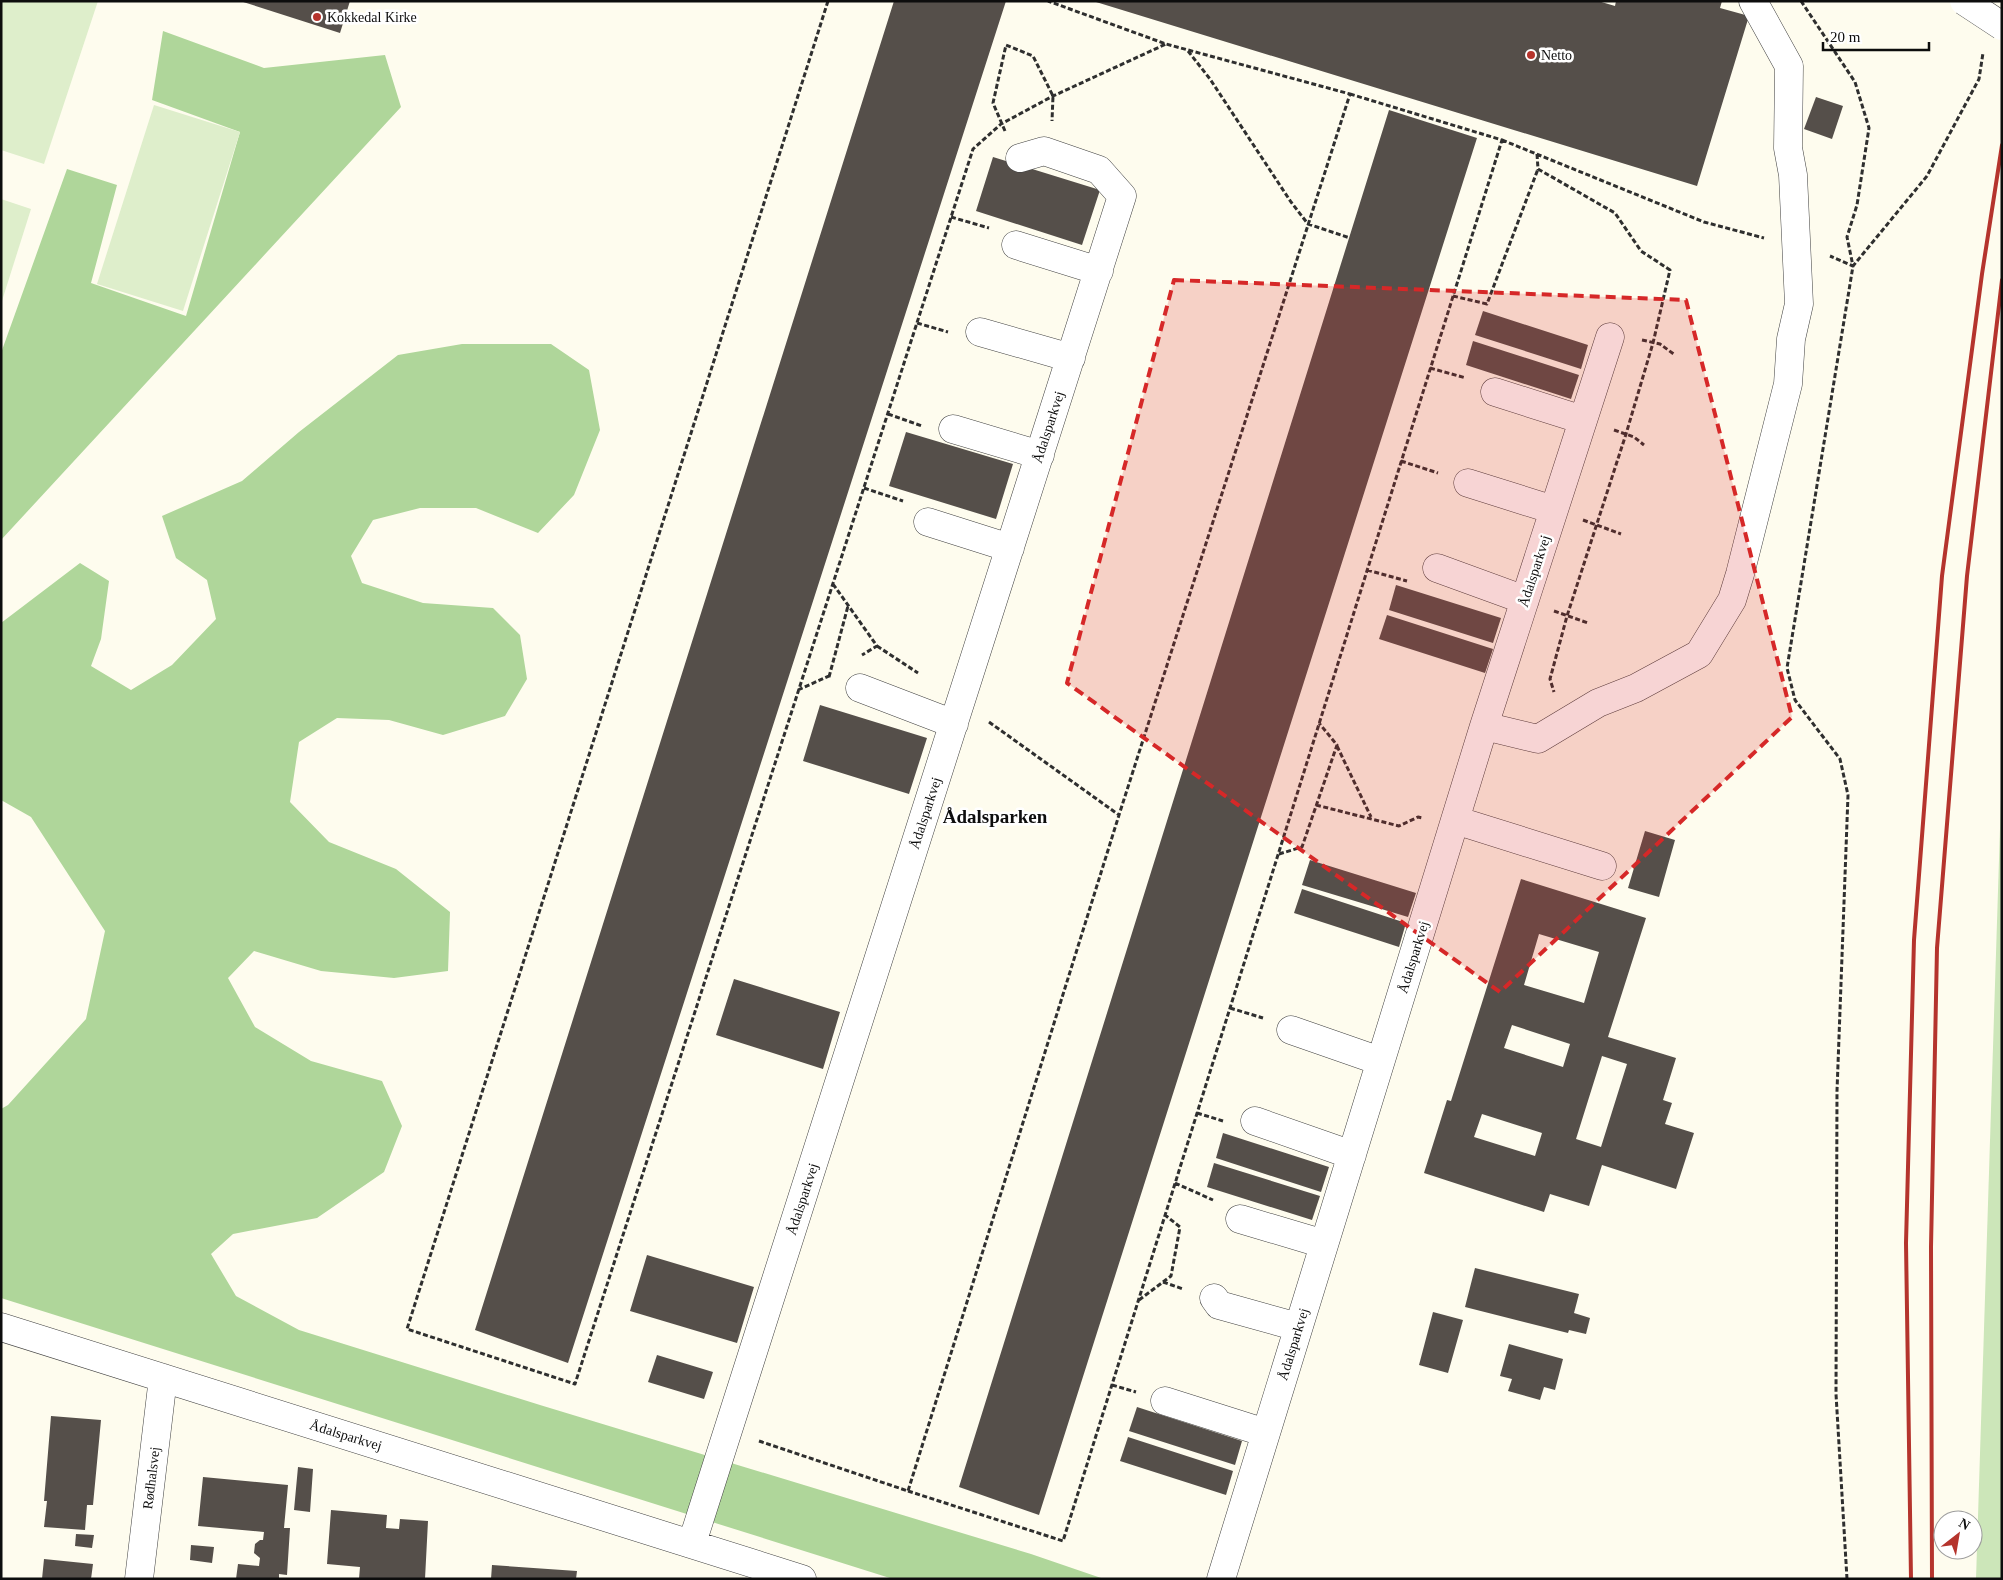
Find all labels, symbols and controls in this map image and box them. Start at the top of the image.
place label: Kokkedal Kirke [327,10,417,25]
marker: Kokkedal Kirke [311,11,323,23]
scale bar [1823,20,1929,52]
text: 20 m [1830,29,1861,45]
place label: Netto [1541,48,1572,63]
marker: Netto [1525,49,1537,61]
street label: Ådalsparkvej [1030,389,1067,465]
street label: Ådalsparkvej [1516,533,1553,609]
street label: Ådalsparkvej [907,775,944,851]
district label: Ådalsparken [943,806,1048,827]
street label: Ådalsparkvej [1395,919,1432,995]
street label: Ådalsparkvej [784,1161,821,1237]
street label: Ådalsparkvej [1275,1306,1312,1382]
street label: Ådalsparkvej [308,1417,384,1454]
street label: Rødhalsvej [140,1446,163,1510]
north arrow [1933,1510,1983,1560]
text: N [1956,1515,1973,1533]

